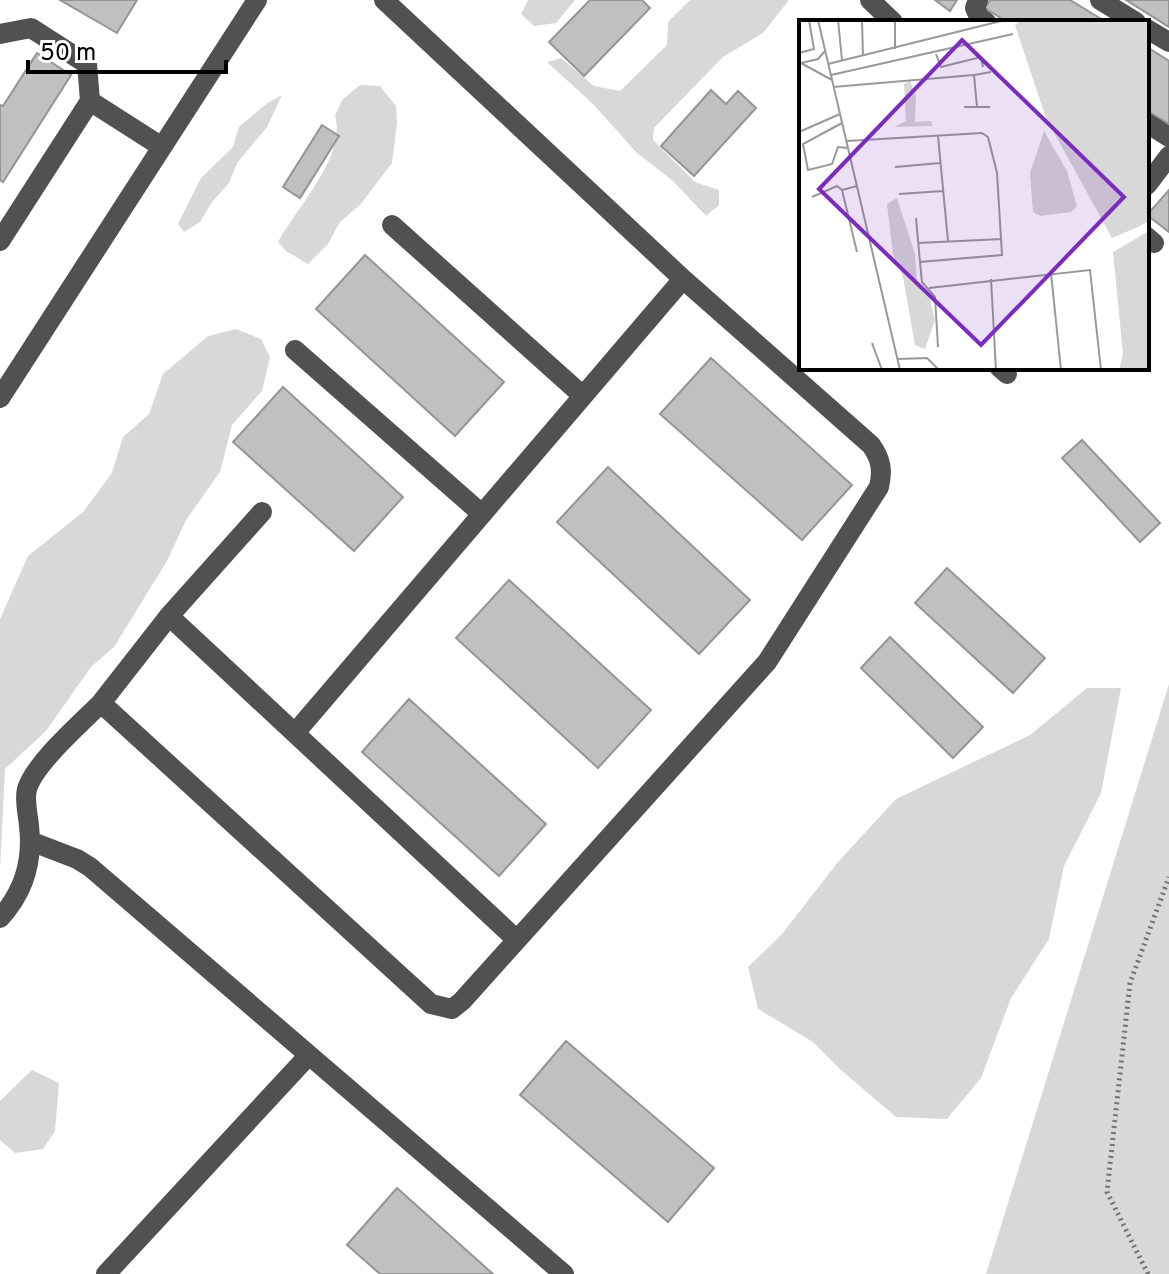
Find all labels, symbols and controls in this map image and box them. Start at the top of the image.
inset map [799,20,1149,370]
scale bar [28,24,226,74]
text: 50 m [40,39,96,69]

